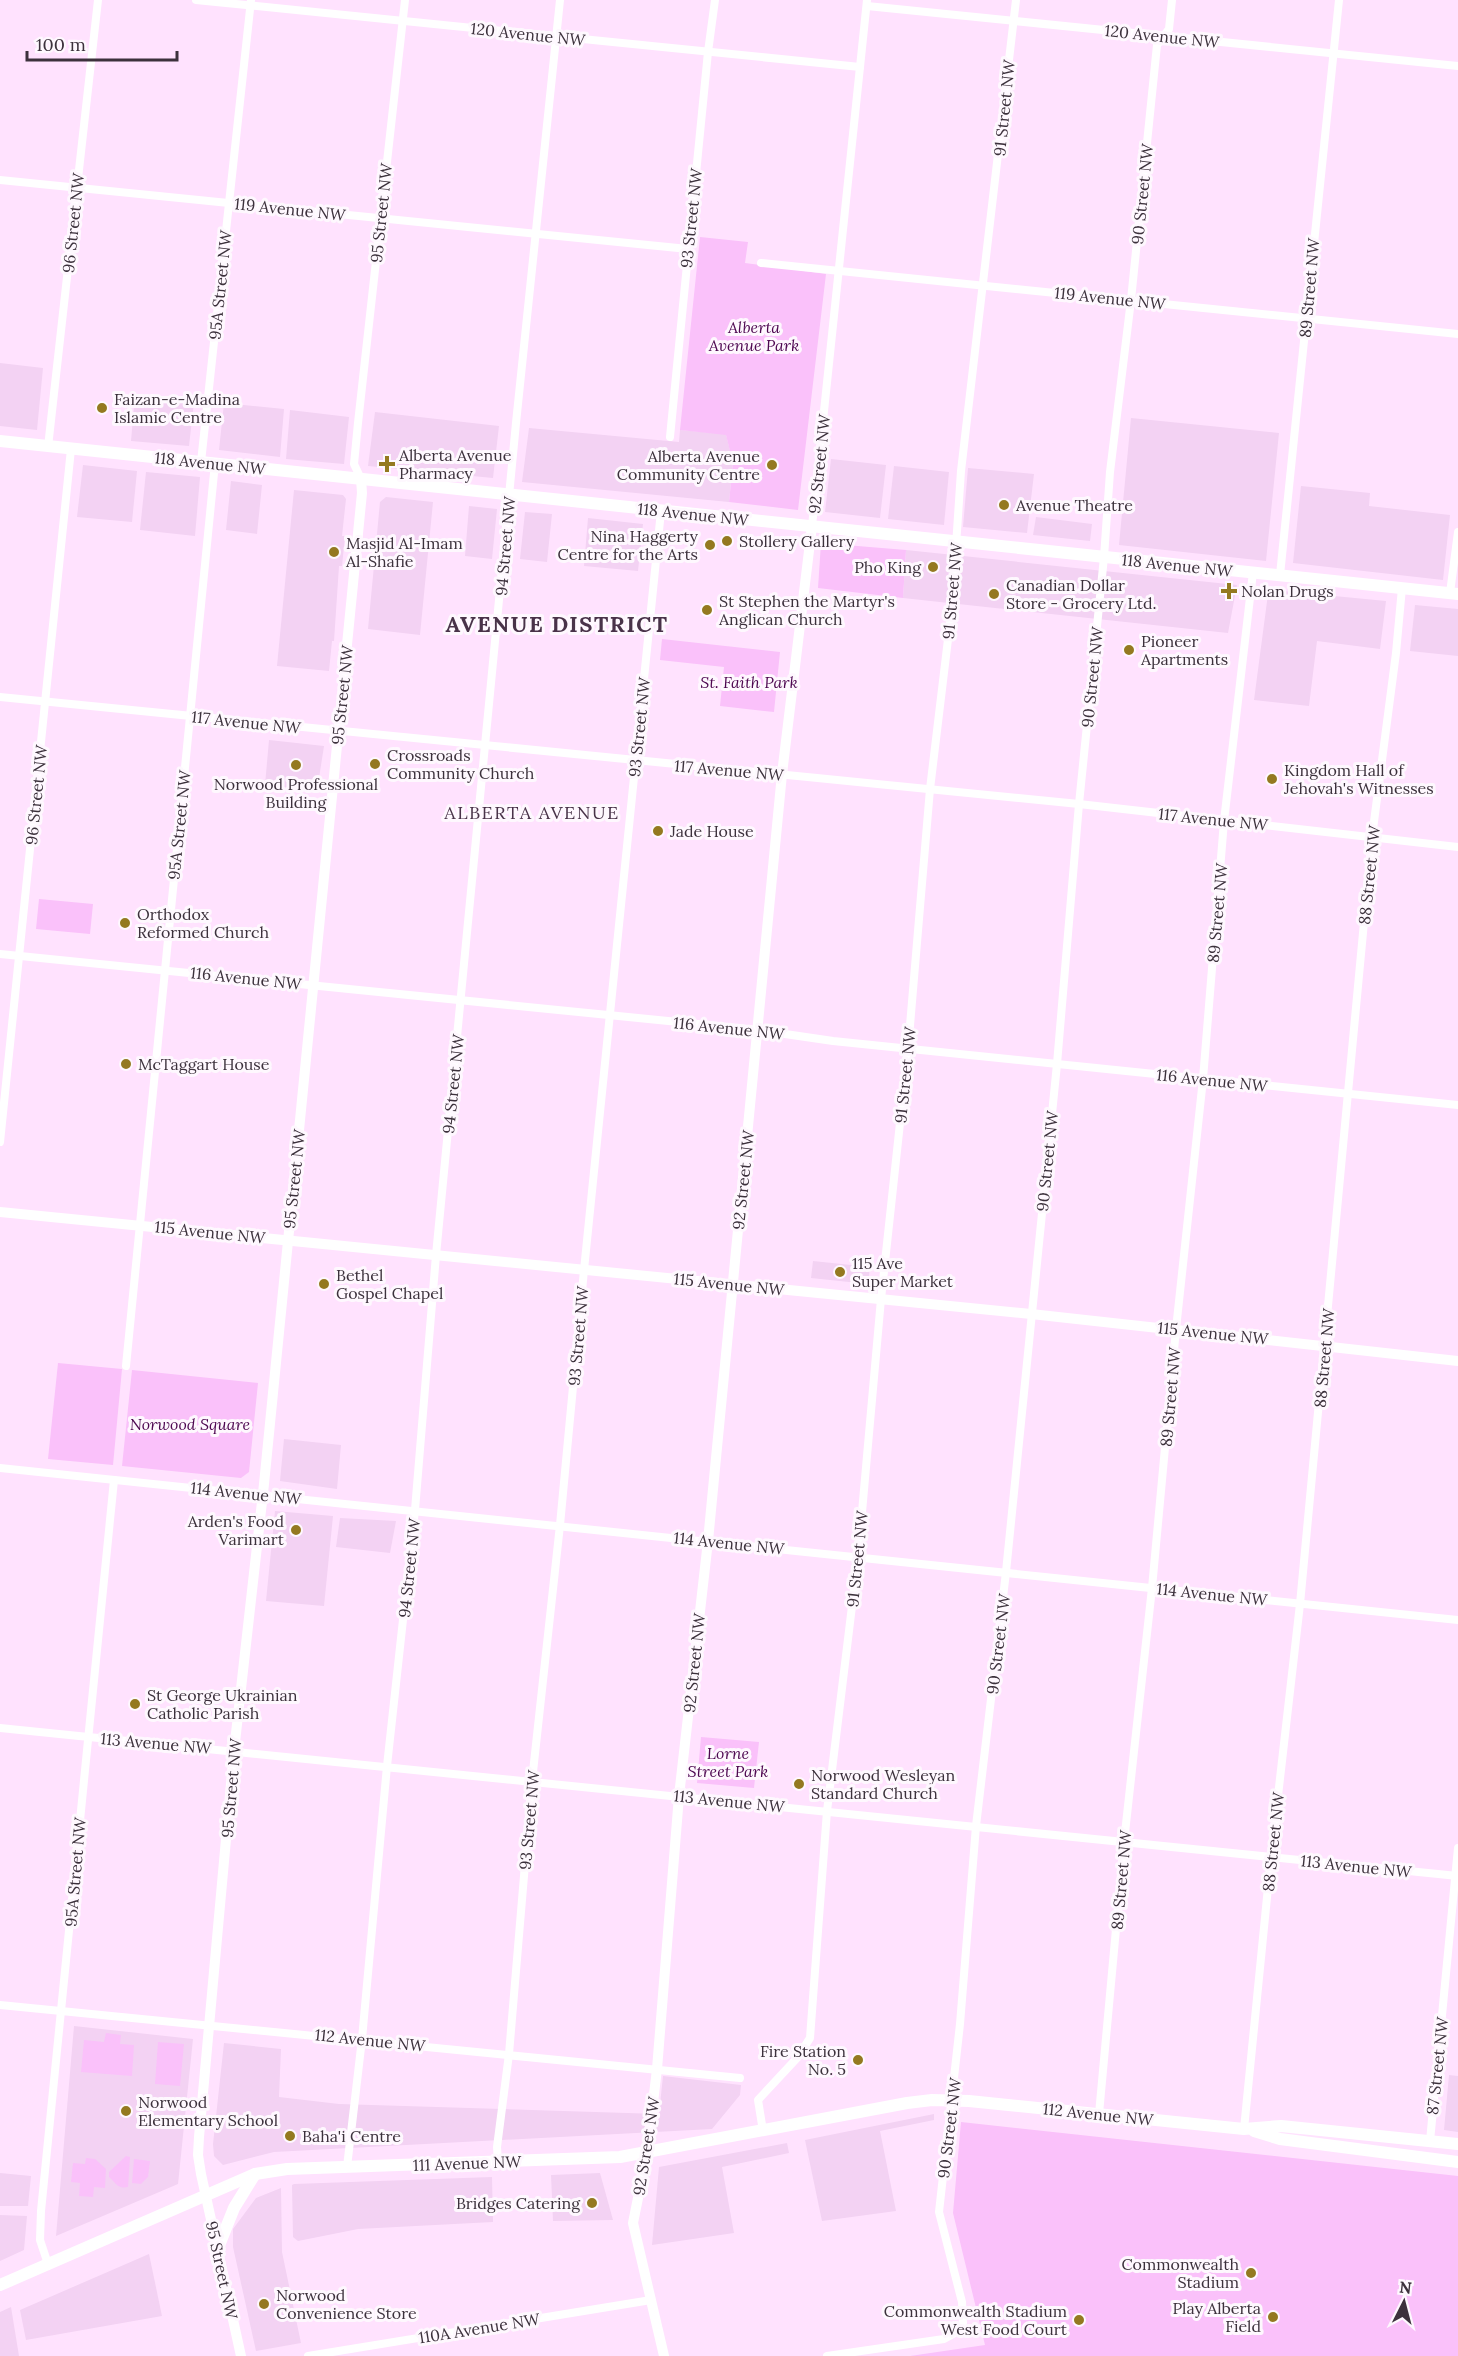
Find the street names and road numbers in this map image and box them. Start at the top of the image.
street label: 120 Avenue NW [470,18,587,50]
street label: 120 Avenue NW [1104,20,1221,52]
street label: 91 Street NW [989,58,1019,157]
street label: 90 Street NW [1127,142,1157,245]
street label: 95 Street NW [366,161,396,264]
street label: 93 Street NW [676,166,706,269]
street label: 96 Street NW [58,171,88,274]
street label: 119 Avenue NW [233,193,348,225]
street label: 95A Street NW [204,228,236,341]
street label: 89 Street NW [1295,236,1323,339]
street label: 119 Avenue NW [1053,282,1168,314]
street label: 92 Street NW [804,412,834,515]
street label: 118 Avenue NW [154,447,268,479]
street label: 94 Street NW [491,494,519,597]
street label: 118 Avenue NW [637,498,751,530]
street label: 91 Street NW [938,541,966,640]
street label: 118 Avenue NW [1121,549,1235,581]
street label: 90 Street NW [1077,625,1107,728]
street label: 95 Street NW [327,643,357,746]
street label: 93 Street NW [624,675,654,778]
street label: 117 Avenue NW [190,706,303,738]
street label: 96 Street NW [21,743,51,846]
street label: 117 Avenue NW [673,755,786,785]
street label: 95A Street NW [163,768,195,881]
street label: 117 Avenue NW [1157,803,1270,835]
street label: 88 Street NW [1354,823,1384,926]
street label: 89 Street NW [1203,861,1231,964]
street label: 116 Avenue NW [189,962,304,994]
street label: 116 Avenue NW [672,1012,787,1044]
street label: 91 Street NW [890,1025,920,1124]
street label: 94 Street NW [438,1032,468,1135]
street label: 116 Avenue NW [1155,1064,1270,1096]
street label: 90 Street NW [1032,1109,1062,1212]
street label: 95 Street NW [279,1127,309,1230]
street label: 92 Street NW [728,1128,758,1231]
street label: 115 Avenue NW [154,1216,267,1248]
street label: 115 Avenue NW [673,1268,786,1300]
street label: 93 Street NW [564,1284,592,1387]
street label: 88 Street NW [1310,1306,1338,1409]
street label: 115 Avenue NW [1157,1317,1270,1349]
street label: 89 Street NW [1156,1345,1184,1448]
street label: 114 Avenue NW [190,1477,303,1509]
street label: 91 Street NW [842,1509,872,1608]
street label: 94 Street NW [394,1516,424,1619]
street label: 114 Avenue NW [673,1527,786,1559]
street label: 114 Avenue NW [1156,1578,1269,1610]
street label: 90 Street NW [982,1592,1014,1695]
street label: 92 Street NW [679,1611,709,1714]
street label: 113 Avenue NW [100,1728,213,1758]
street label: 95 Street NW [217,1736,245,1839]
street label: 93 Street NW [515,1768,543,1871]
street label: 113 Avenue NW [673,1785,787,1817]
street label: 88 Street NW [1258,1790,1288,1893]
street label: 95A Street NW [60,1815,90,1928]
street label: 89 Street NW [1107,1828,1135,1931]
street label: 113 Avenue NW [1300,1850,1414,1882]
street label: 87 Street NW [1422,2015,1452,2116]
street label: 112 Avenue NW [314,2024,427,2056]
street label: 90 Street NW [933,2076,965,2179]
street label: 92 Street NW [628,2094,664,2197]
street label: 112 Avenue NW [1042,2098,1155,2130]
street label: 111 Avenue NW [413,2151,523,2175]
street label: 95 Street NW [202,2219,242,2322]
street label: 110A Avenue NW [417,2308,542,2347]

